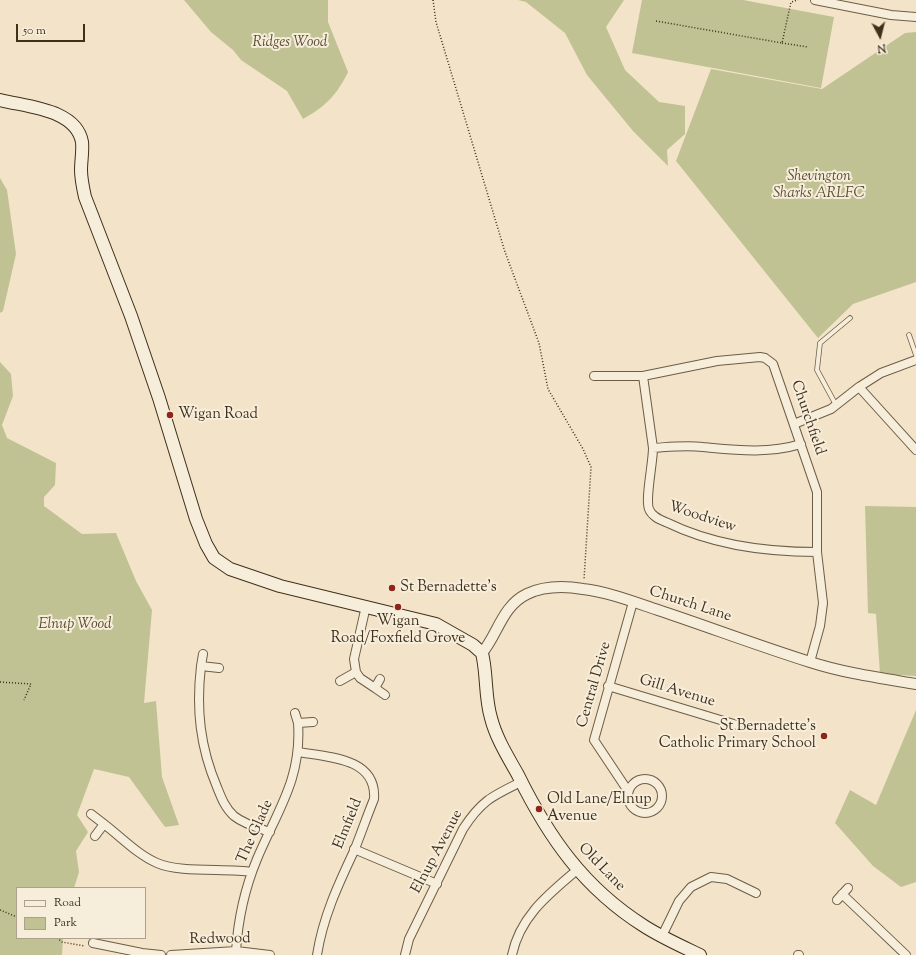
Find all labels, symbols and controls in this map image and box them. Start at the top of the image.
scale bar [18,16,87,42]
north arrow [860,16,900,56]
text: 50 m [23,22,46,40]
park label: Ridges Wood [253,34,327,52]
text: N [876,39,887,56]
park label: Shevington Sharks ARLFC [773,168,865,203]
street label: Churchfield [786,378,828,458]
place label: Wigan Road [178,406,258,424]
marker: Wigan Road [165,410,175,420]
street label: Woodview [666,499,738,537]
place label: St Bernadette's [400,579,497,597]
marker: St Bernadette's [387,583,397,593]
street label: Church Lane [647,583,733,627]
marker: Wigan Road/Foxfield Grove [393,602,403,612]
place label: Wigan Road/Foxfield Grove [331,613,465,648]
park label: Elnup Wood [38,616,112,634]
street label: Central Drive [574,640,616,730]
street label: Gill Avenue [637,672,717,712]
place label: St Bernadette's Catholic Primary School [659,718,816,753]
marker: St Bernadette's Catholic Primary School [819,731,829,741]
place label: Old Lane/Elnup Avenue [547,791,652,826]
street label: Elmfield [331,796,367,852]
street label: The Glade [234,797,278,867]
marker: Old Lane/Elnup Avenue [534,804,544,814]
street label: Elnup Avenue [408,807,468,897]
street label: Old Lane [574,840,628,896]
legend [16,887,146,939]
text: Road [54,894,81,912]
text: Park [54,914,77,932]
street label: Redwood [189,930,251,950]

